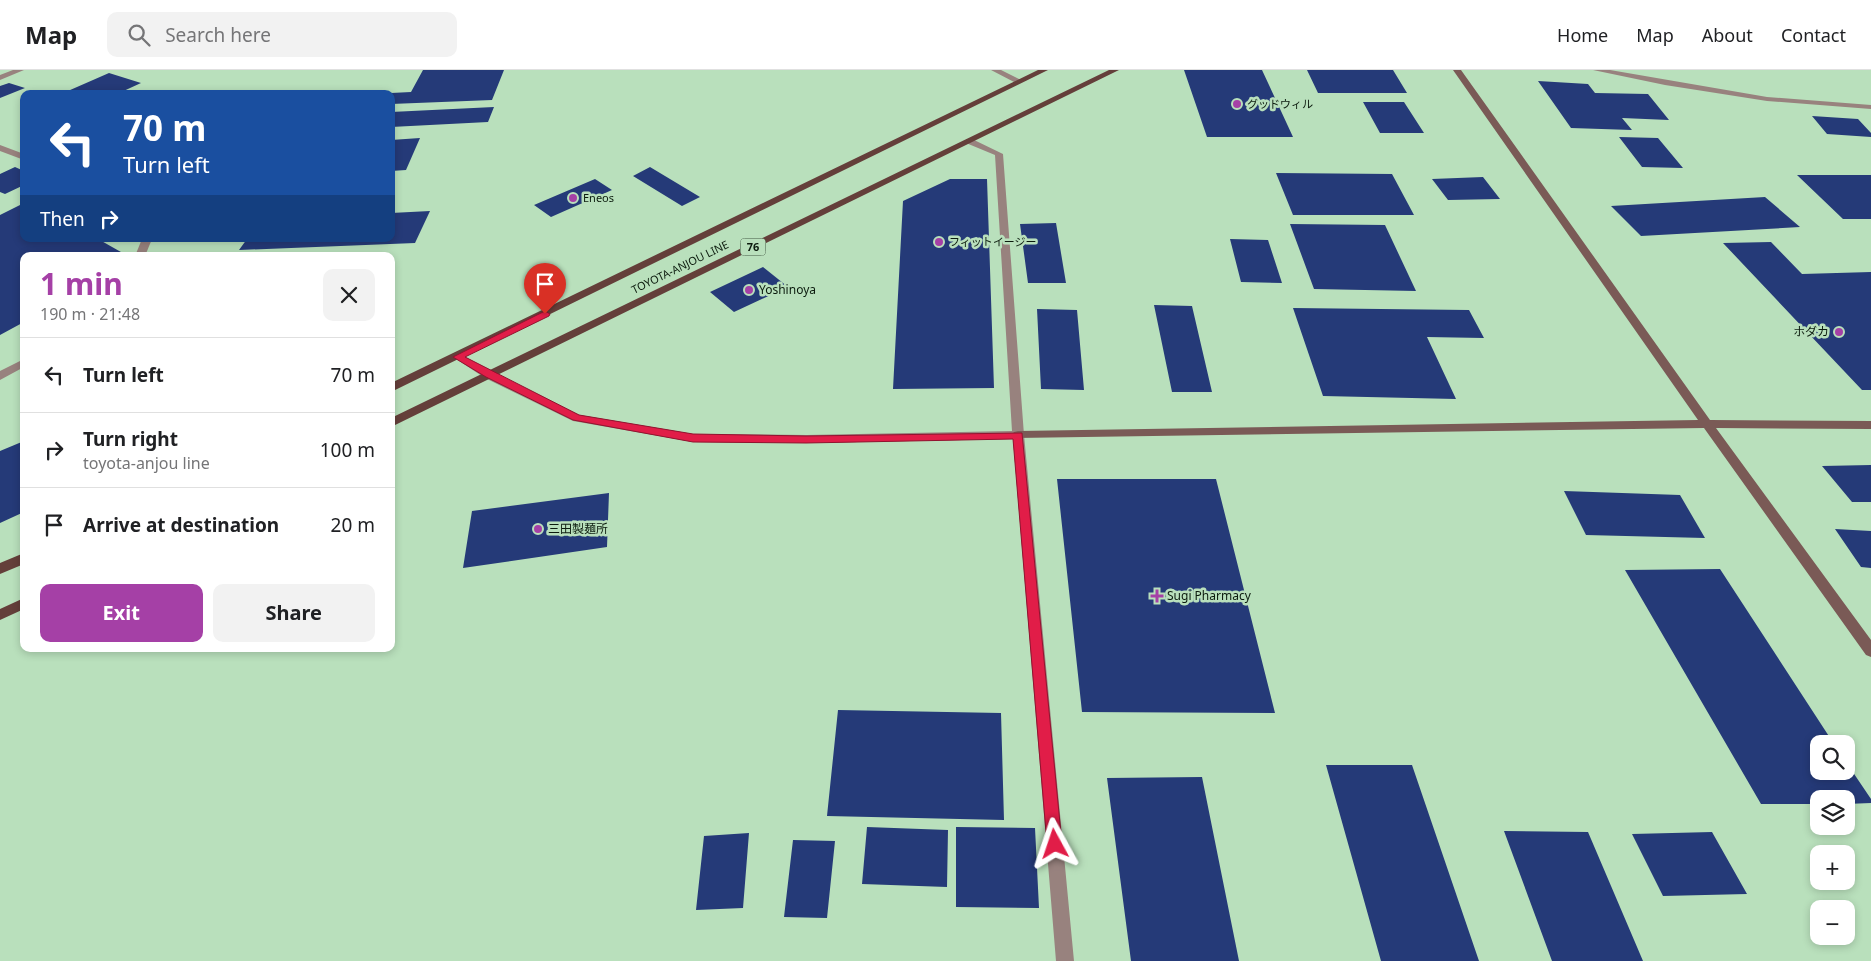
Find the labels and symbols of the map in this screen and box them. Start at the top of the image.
place label: グッドウィル [1247,96,1313,111]
marker: グッドウィル [1231,98,1243,110]
place label: Eneos [583,190,614,205]
marker: Eneos [567,192,579,204]
place label: フィットイージー [949,234,1037,249]
street label: TOYOTA-ANJOU LINE [629,236,731,297]
marker: フィットイージー [933,236,945,248]
road number: 76 [740,238,766,256]
pin [524,263,566,314]
place label: Yoshinoya [759,281,816,298]
marker: Yoshinoya [743,284,755,296]
place label: ホダカ [1793,323,1829,340]
marker: ホダカ [1833,326,1845,338]
place label: 三田製麺所 [548,520,608,537]
marker: 三田製麺所 [532,523,544,535]
place label: Sugi Pharmacy [1167,587,1252,604]
marker: Sugi Pharmacy [1151,590,1163,602]
position arrow [1028,817,1080,869]

